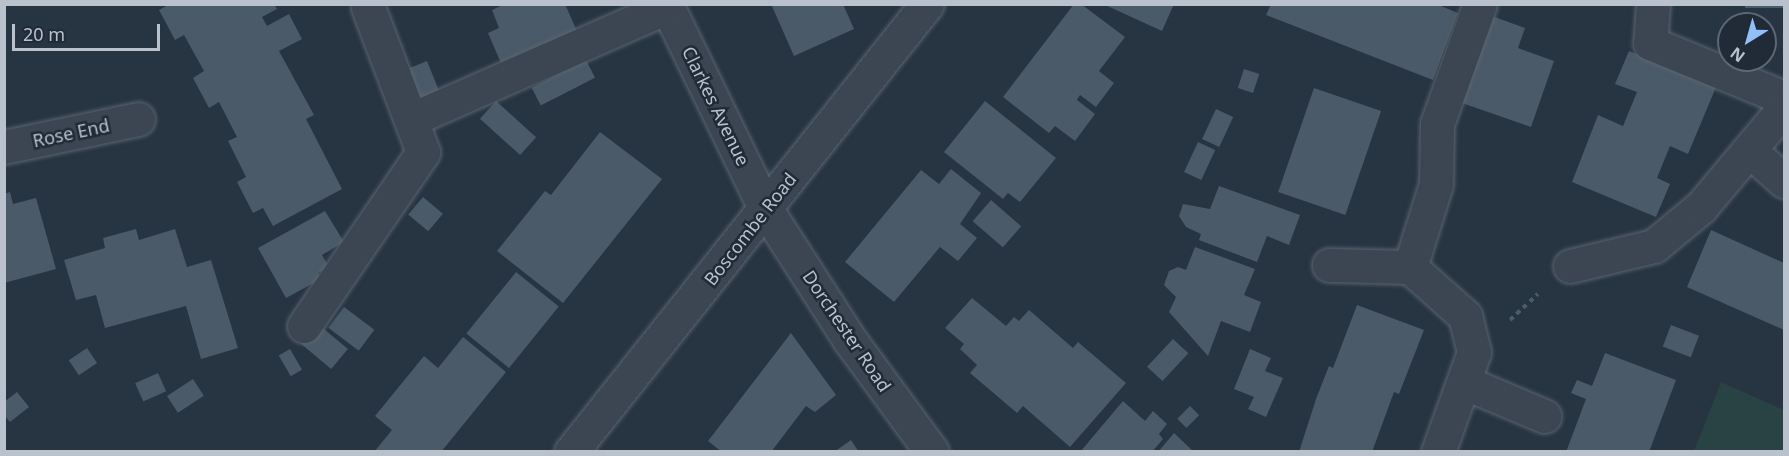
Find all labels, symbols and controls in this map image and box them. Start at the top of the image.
scale bar [15,12,164,50]
north arrow [1717,12,1777,72]
text: 20 m [23,22,65,46]
text: N [1726,42,1749,67]
street label: Clarkes Avenue [678,43,754,169]
street label: Rose End [31,114,111,152]
street label: Boscombe Road [699,168,801,290]
street label: Dorchester Road [798,266,896,396]

